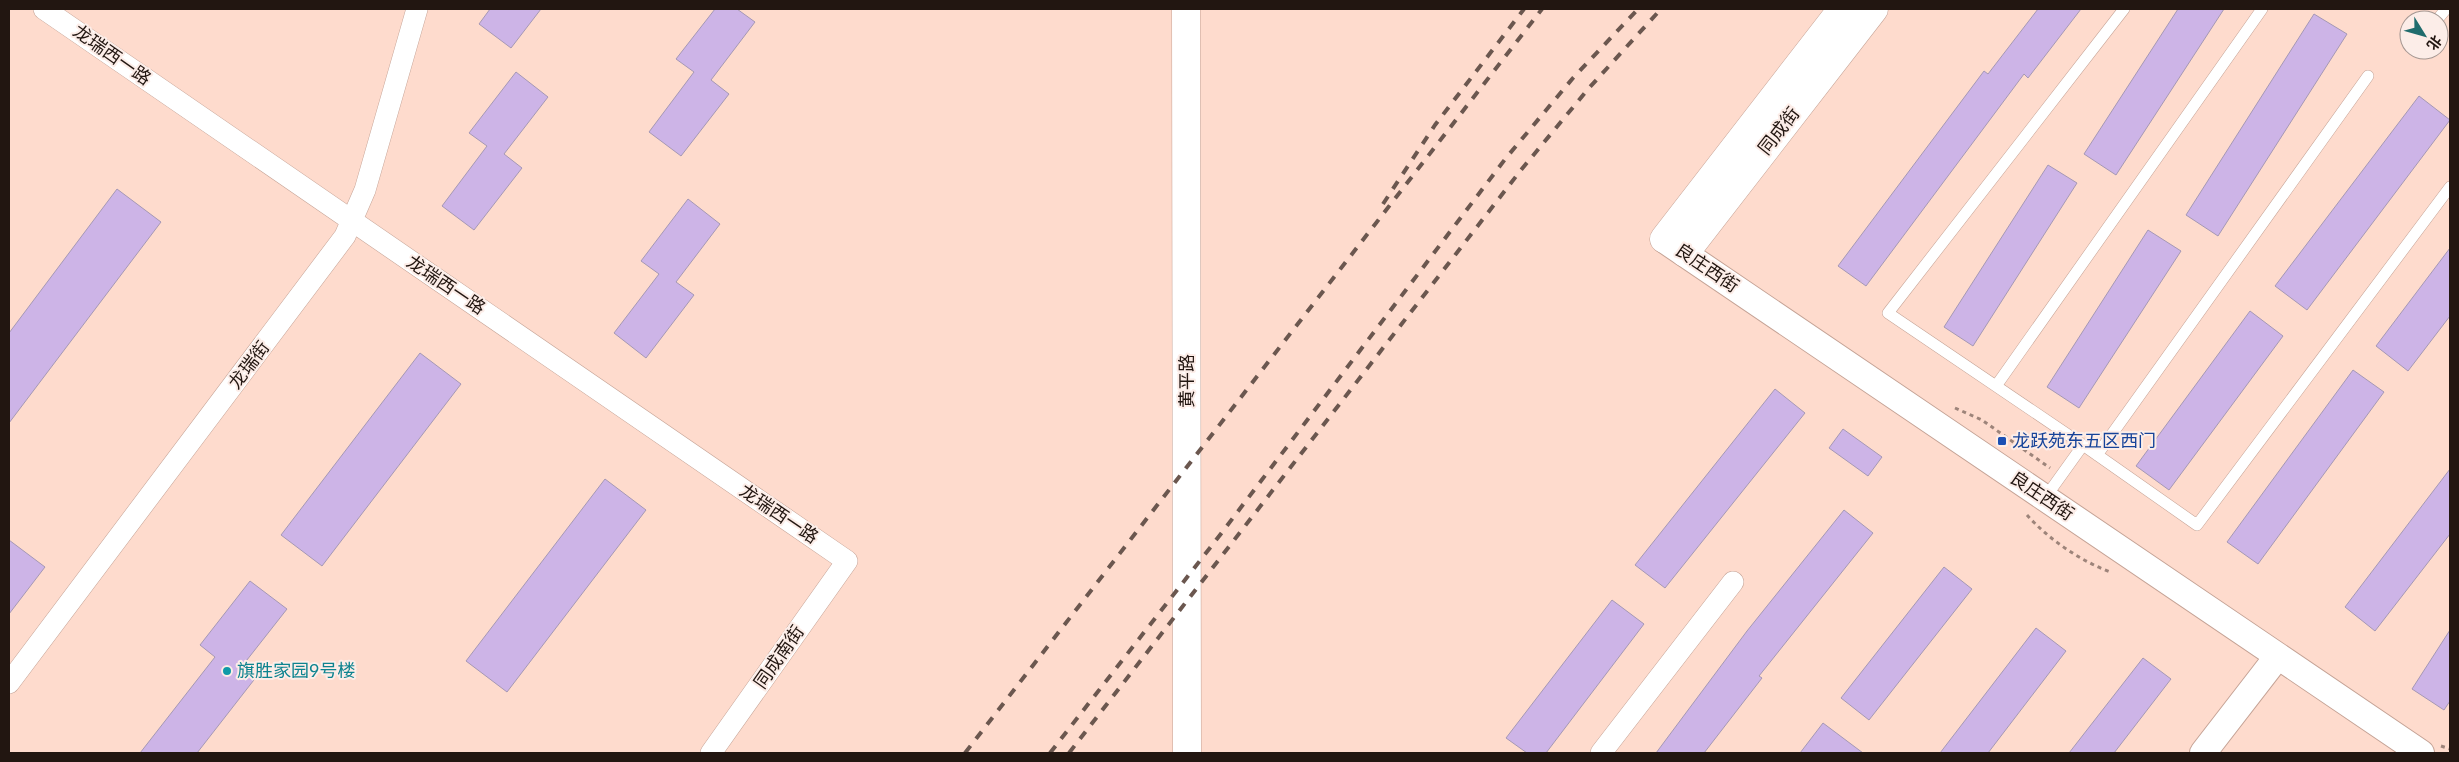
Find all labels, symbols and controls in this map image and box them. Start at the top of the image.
north arrow [2399,10,2449,60]
street label: 龙瑞西一路 [69,19,156,89]
text: 北 [2424,32,2446,54]
street label: 同成街 [1753,102,1804,158]
street label: 良庄西街 [1672,238,1744,296]
street label: 龙瑞西一路 [403,250,490,318]
street label: 龙瑞街 [223,336,273,393]
street label: 黄平路 [1175,354,1197,408]
place label: 龙跃苑东五区西门 [2012,429,2156,451]
marker: 龙跃苑东五区西门 [1996,435,2008,447]
street label: 良庄西街 [2007,466,2079,524]
street label: 龙瑞西一路 [736,479,823,547]
street label: 同成南街 [749,621,808,692]
place label: 旗胜家园9号楼 [237,659,355,681]
marker: 旗胜家园9号楼 [221,665,233,677]

